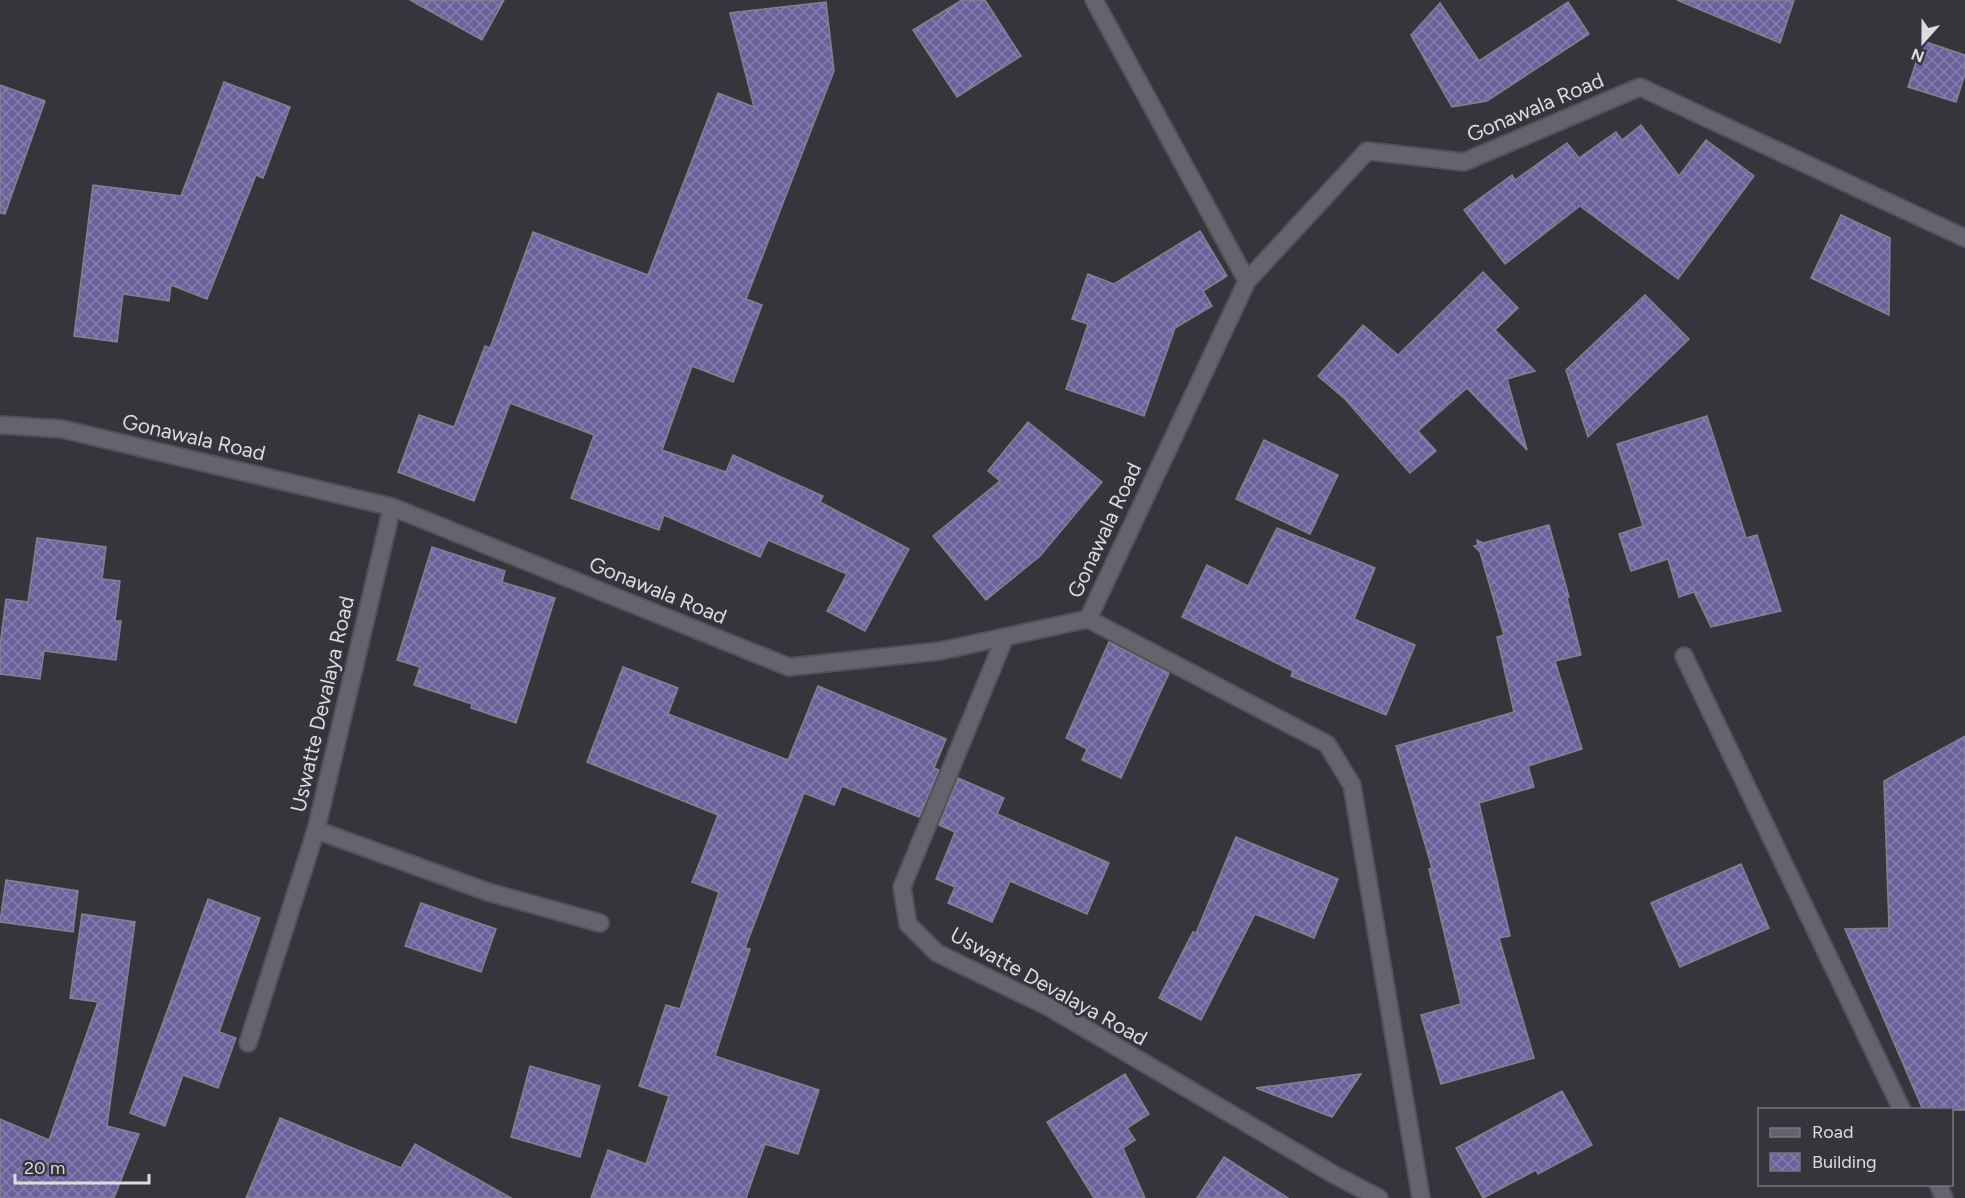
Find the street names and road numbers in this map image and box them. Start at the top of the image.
street label: Gonawala Road [1463,67,1607,147]
street label: Gonawala Road [120,408,268,466]
street label: Gonawala Road [1062,458,1146,602]
street label: Gonawala Road [586,551,730,629]
street label: Uswatte Devalaya Road [285,593,359,815]
street label: Uswatte Devalaya Road [946,921,1152,1051]

